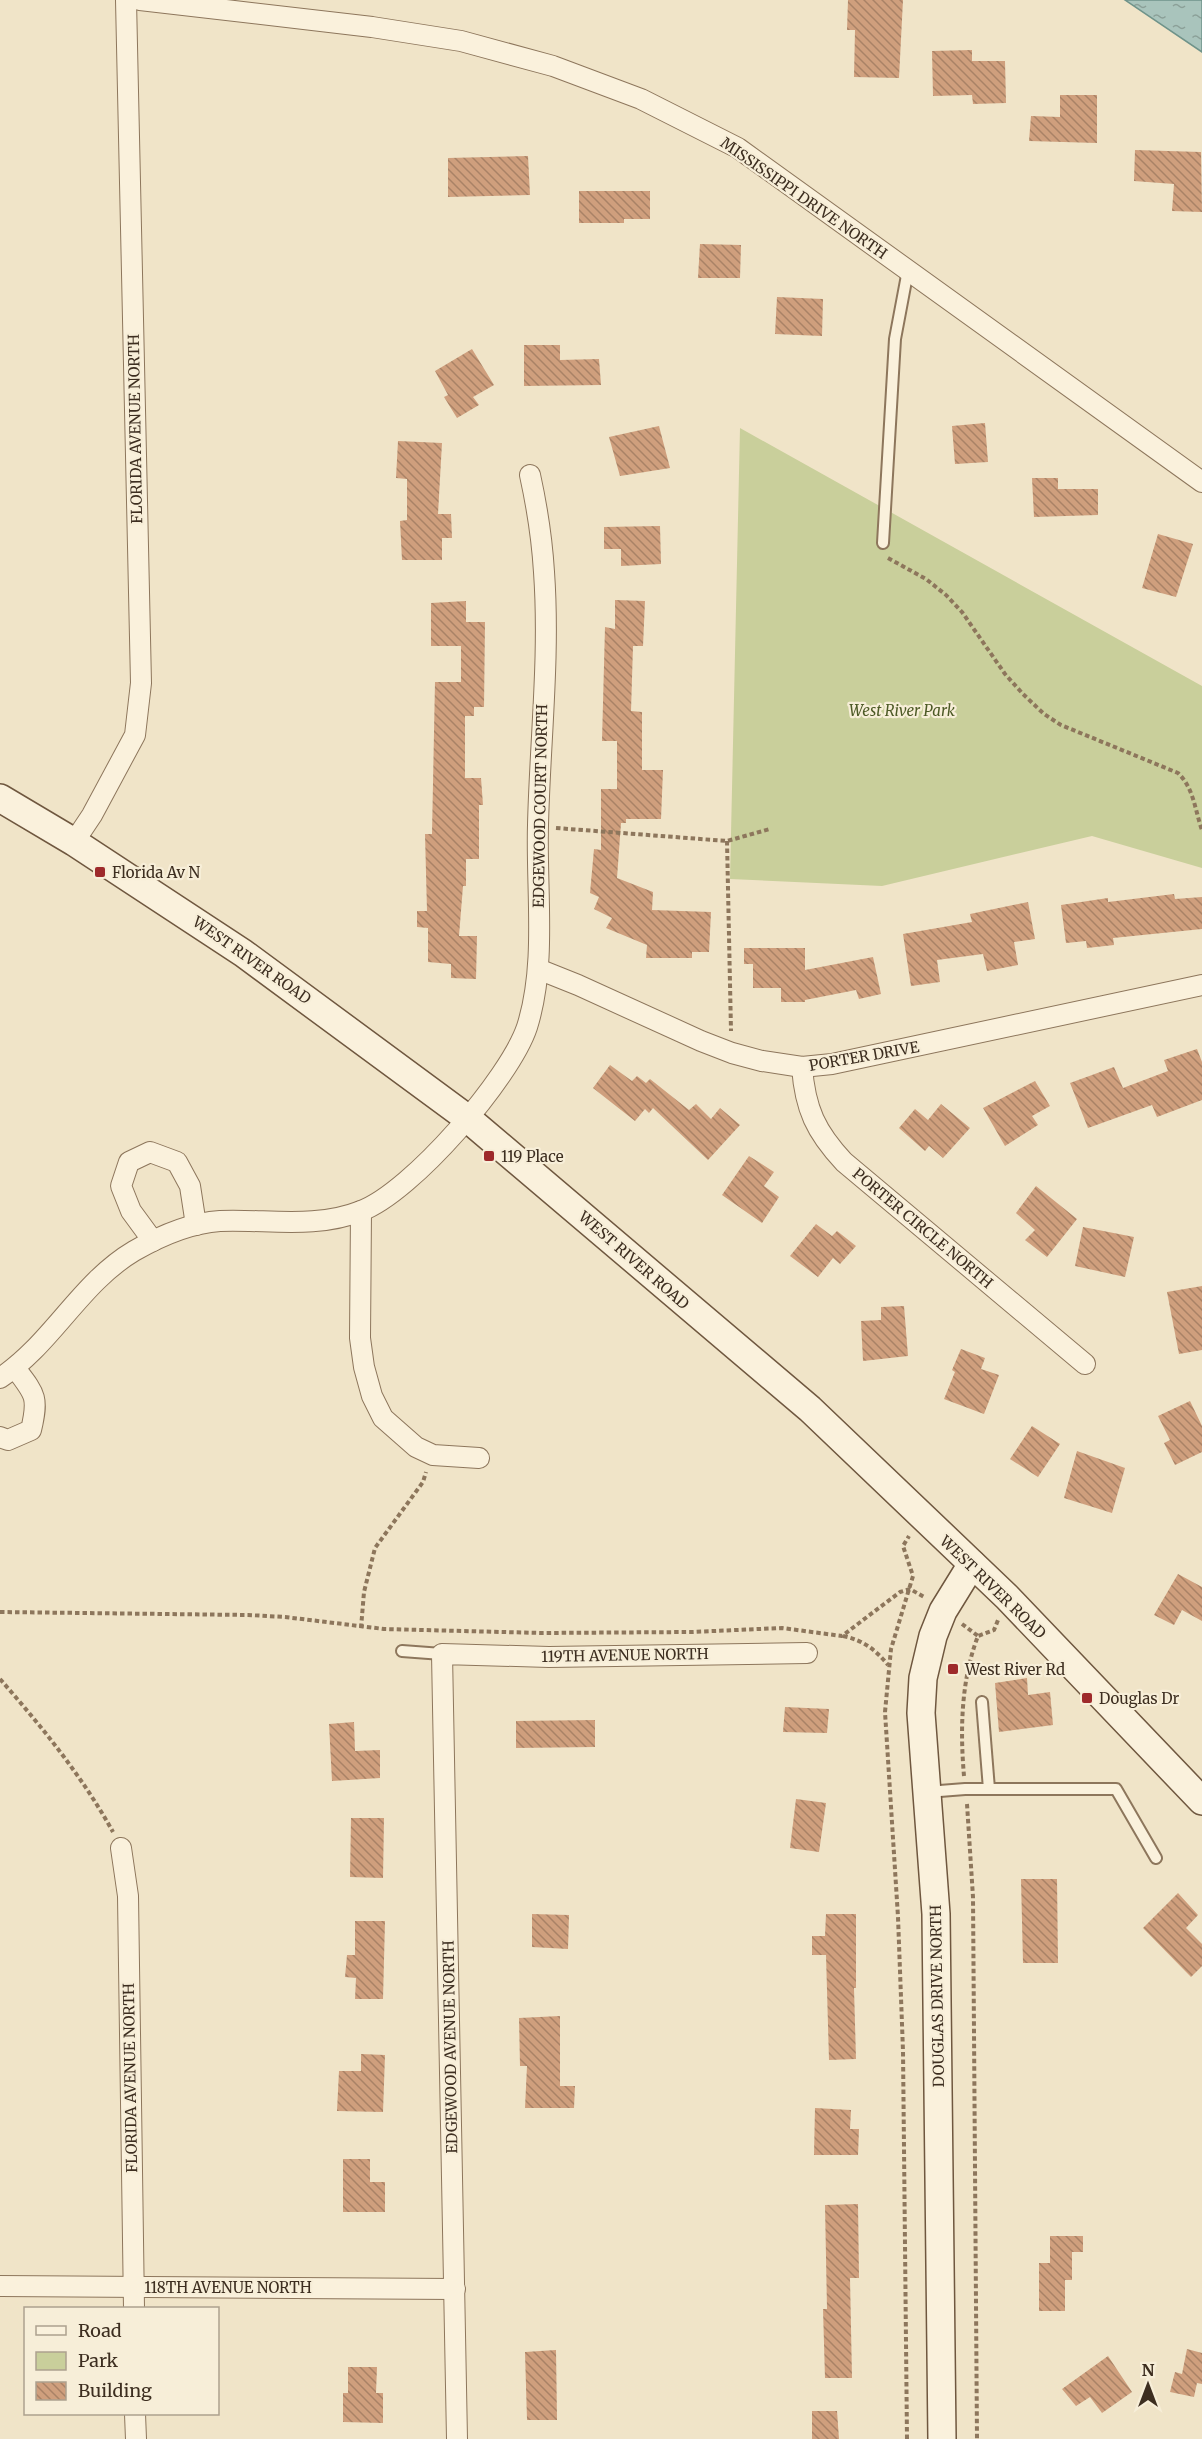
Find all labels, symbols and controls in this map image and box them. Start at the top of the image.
street label: MISSISSIPPI DRIVE NORTH [717,133,891,263]
street label: FLORIDA AVENUE NORTH [124,334,146,524]
park label: West River Park [849,701,956,720]
street label: EDGEWOOD COURT NORTH [529,704,551,908]
place label: Florida Av N [112,863,200,882]
marker: Florida Av N [93,865,107,879]
street label: WEST RIVER ROAD [188,911,315,1008]
street label: PORTER DRIVE [807,1037,921,1075]
place label: 119 Place [501,1147,564,1166]
marker: 119 Place [482,1149,496,1163]
street label: PORTER CIRCLE NORTH [849,1164,997,1292]
street label: WEST RIVER ROAD [574,1206,693,1313]
street label: WEST RIVER ROAD [935,1531,1050,1642]
street label: 119TH AVENUE NORTH [541,1644,709,1666]
place label: West River Rd [964,1660,1065,1679]
marker: West River Rd [946,1662,960,1676]
place label: Douglas Dr [1099,1689,1179,1708]
marker: Douglas Dr [1080,1691,1094,1705]
street label: DOUGLAS DRIVE NORTH [926,1905,948,2087]
street label: EDGEWOOD AVENUE NORTH [439,1940,461,2154]
street label: FLORIDA AVENUE NORTH [119,1983,141,2173]
street label: 118TH AVENUE NORTH [144,2278,312,2297]
legend [24,2307,219,2415]
text: Road [78,2319,122,2342]
text: Park [78,2349,119,2372]
north arrow [1118,2355,1178,2415]
text: N [1142,2360,1155,2380]
text: Building [78,2379,152,2402]

